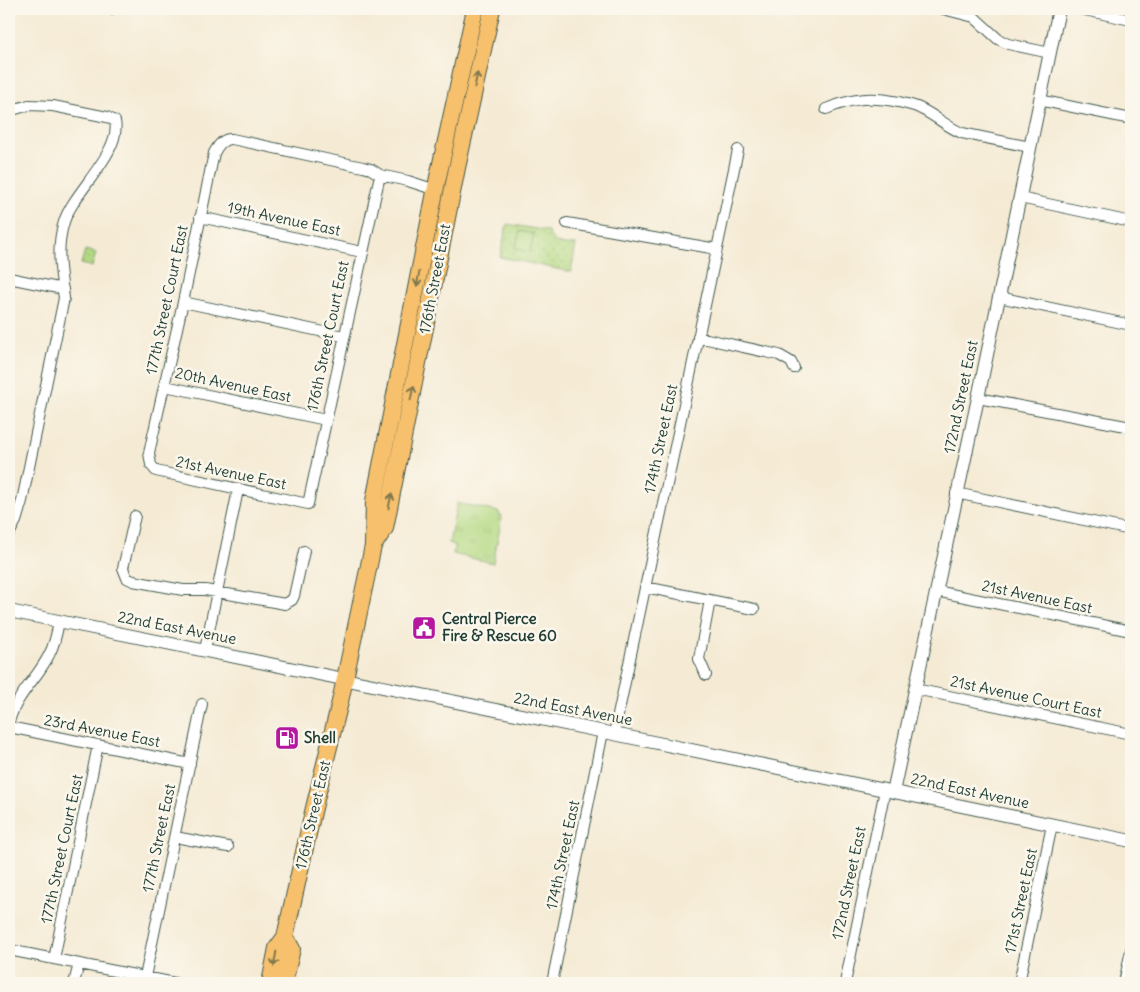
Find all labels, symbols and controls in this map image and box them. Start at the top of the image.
one-way arrow [472,72,481,88]
street label: 19th Avenue East [226,197,342,240]
street label: 176th Street East [415,222,454,336]
street label: 177th Street Court East [141,223,192,376]
street label: 176th Street Court East [302,259,353,413]
one-way arrow [413,271,423,287]
street label: 172nd Street East [939,339,982,455]
street label: 20th Avenue East [173,363,293,406]
street label: 174th Street East [640,382,681,495]
one-way arrow [408,386,417,402]
street label: 21st Avenue East [174,452,288,494]
one-way arrow [386,494,396,510]
street label: 21st Avenue East [980,576,1094,618]
street label: 22nd East Avenue [116,607,238,648]
place label: Central Pierce Fire & Rescue 60 [442,609,557,645]
public building icon: Central Pierce Fire & Rescue 60 [411,615,437,641]
street label: 21st Avenue Court East [949,671,1103,722]
street label: 22nd East Avenue [512,688,634,729]
street label: 23rd Avenue East [42,710,162,751]
fuel station icon: Shell [274,725,300,751]
place label: Shell [304,728,336,747]
street label: 176th Street East [291,758,334,871]
street label: 22nd East Avenue [909,769,1031,812]
street label: 177th Street Court East [36,772,87,925]
street label: 177th Street East [138,782,179,894]
street label: 174th Street East [542,798,583,911]
street label: 172nd Street East [827,825,870,941]
street label: 171st Street East [1000,846,1041,955]
one-way arrow [269,950,279,966]

